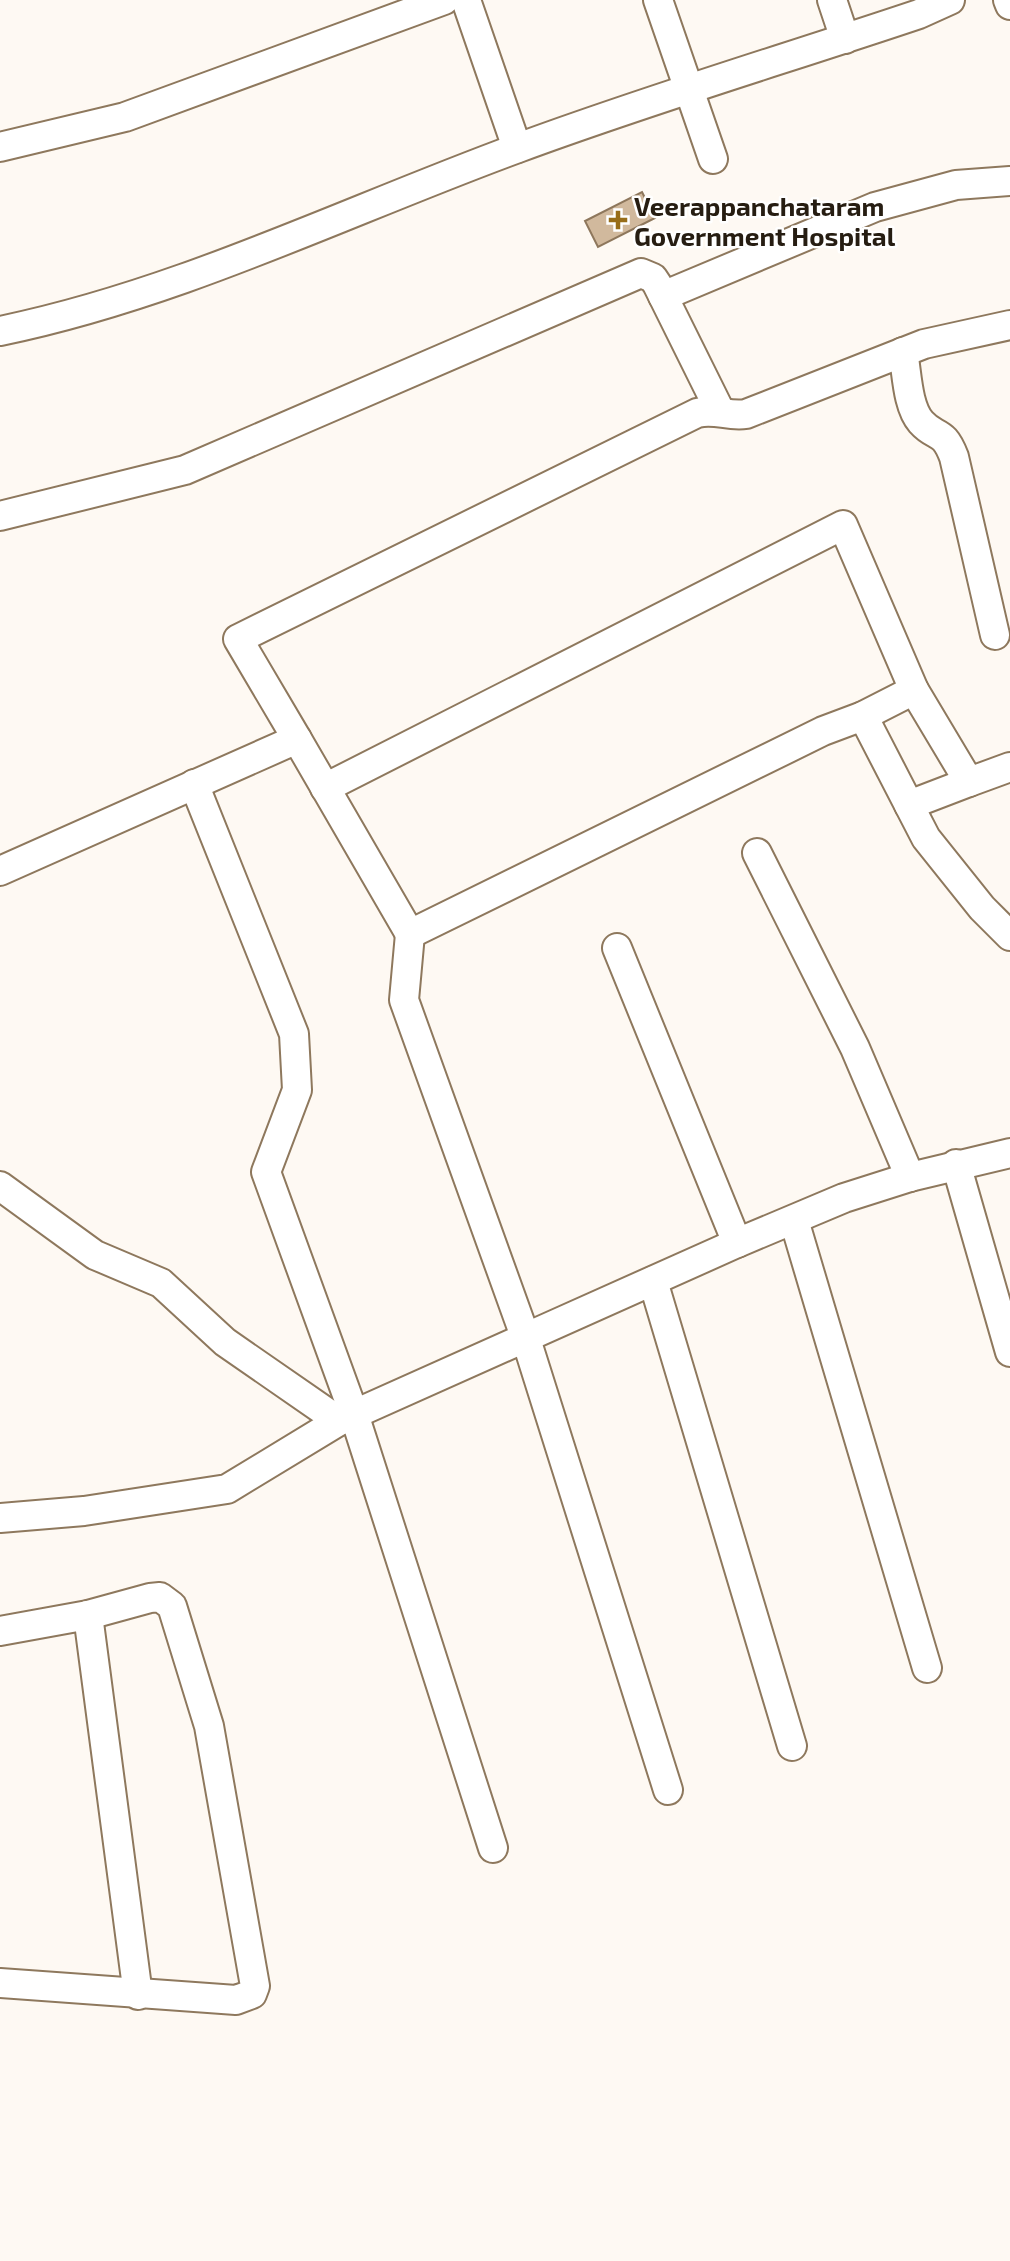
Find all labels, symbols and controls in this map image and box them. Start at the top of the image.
place label: Veerappanchataram Government Hospital [634,190,896,251]
marker: Veerappanchataram Government Hospital [608,210,628,230]

